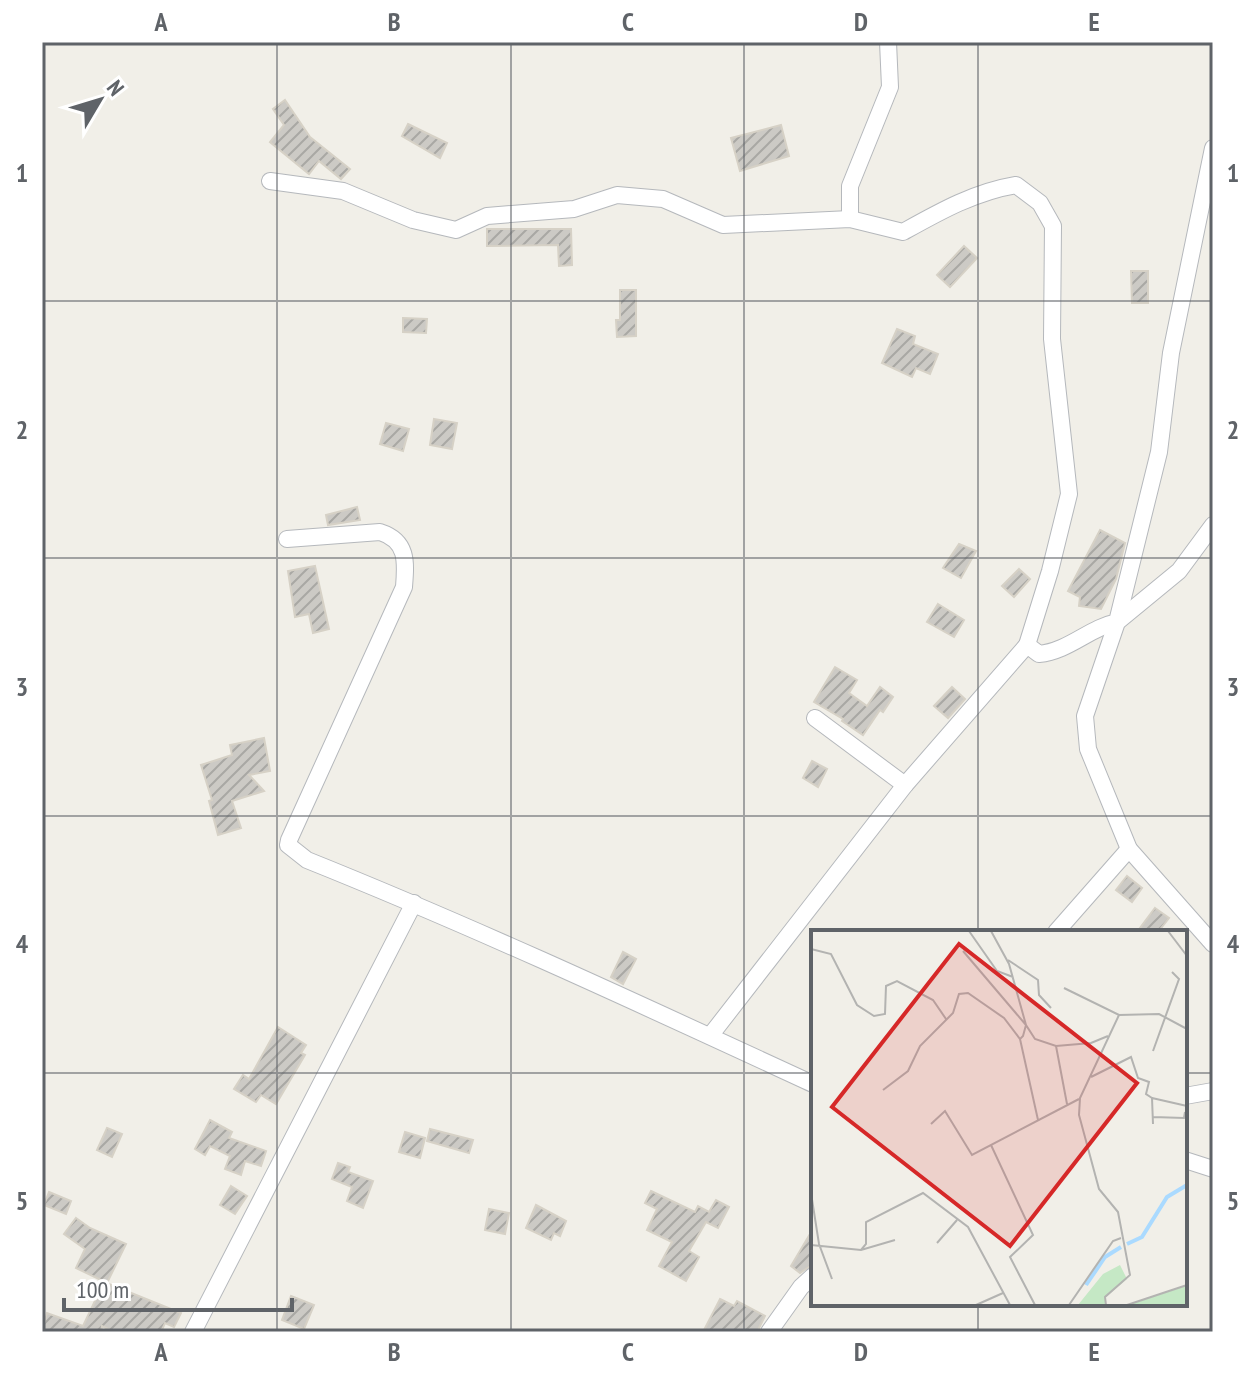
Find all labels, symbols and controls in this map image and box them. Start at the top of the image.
text: A [153,5,168,38]
text: B [388,5,401,38]
text: C [622,5,634,38]
text: D [854,5,868,38]
text: E [1088,5,1100,38]
north arrow [60,60,140,140]
text: N [101,74,130,101]
text: 1 [16,156,28,189]
text: 1 [1227,156,1239,189]
text: 2 [16,413,28,446]
text: 2 [1227,413,1239,446]
text: 3 [16,670,28,703]
text: 3 [1227,670,1239,703]
text: 4 [16,927,29,960]
text: 4 [1227,927,1240,960]
inset map [811,930,1187,1306]
text: 5 [16,1184,28,1217]
text: 5 [1227,1184,1239,1217]
scale bar [64,1262,292,1312]
text: 100 m [76,1274,129,1305]
text: A [153,1335,168,1368]
text: B [388,1335,401,1368]
text: C [622,1335,634,1368]
text: D [854,1335,868,1368]
text: E [1088,1335,1100,1368]

